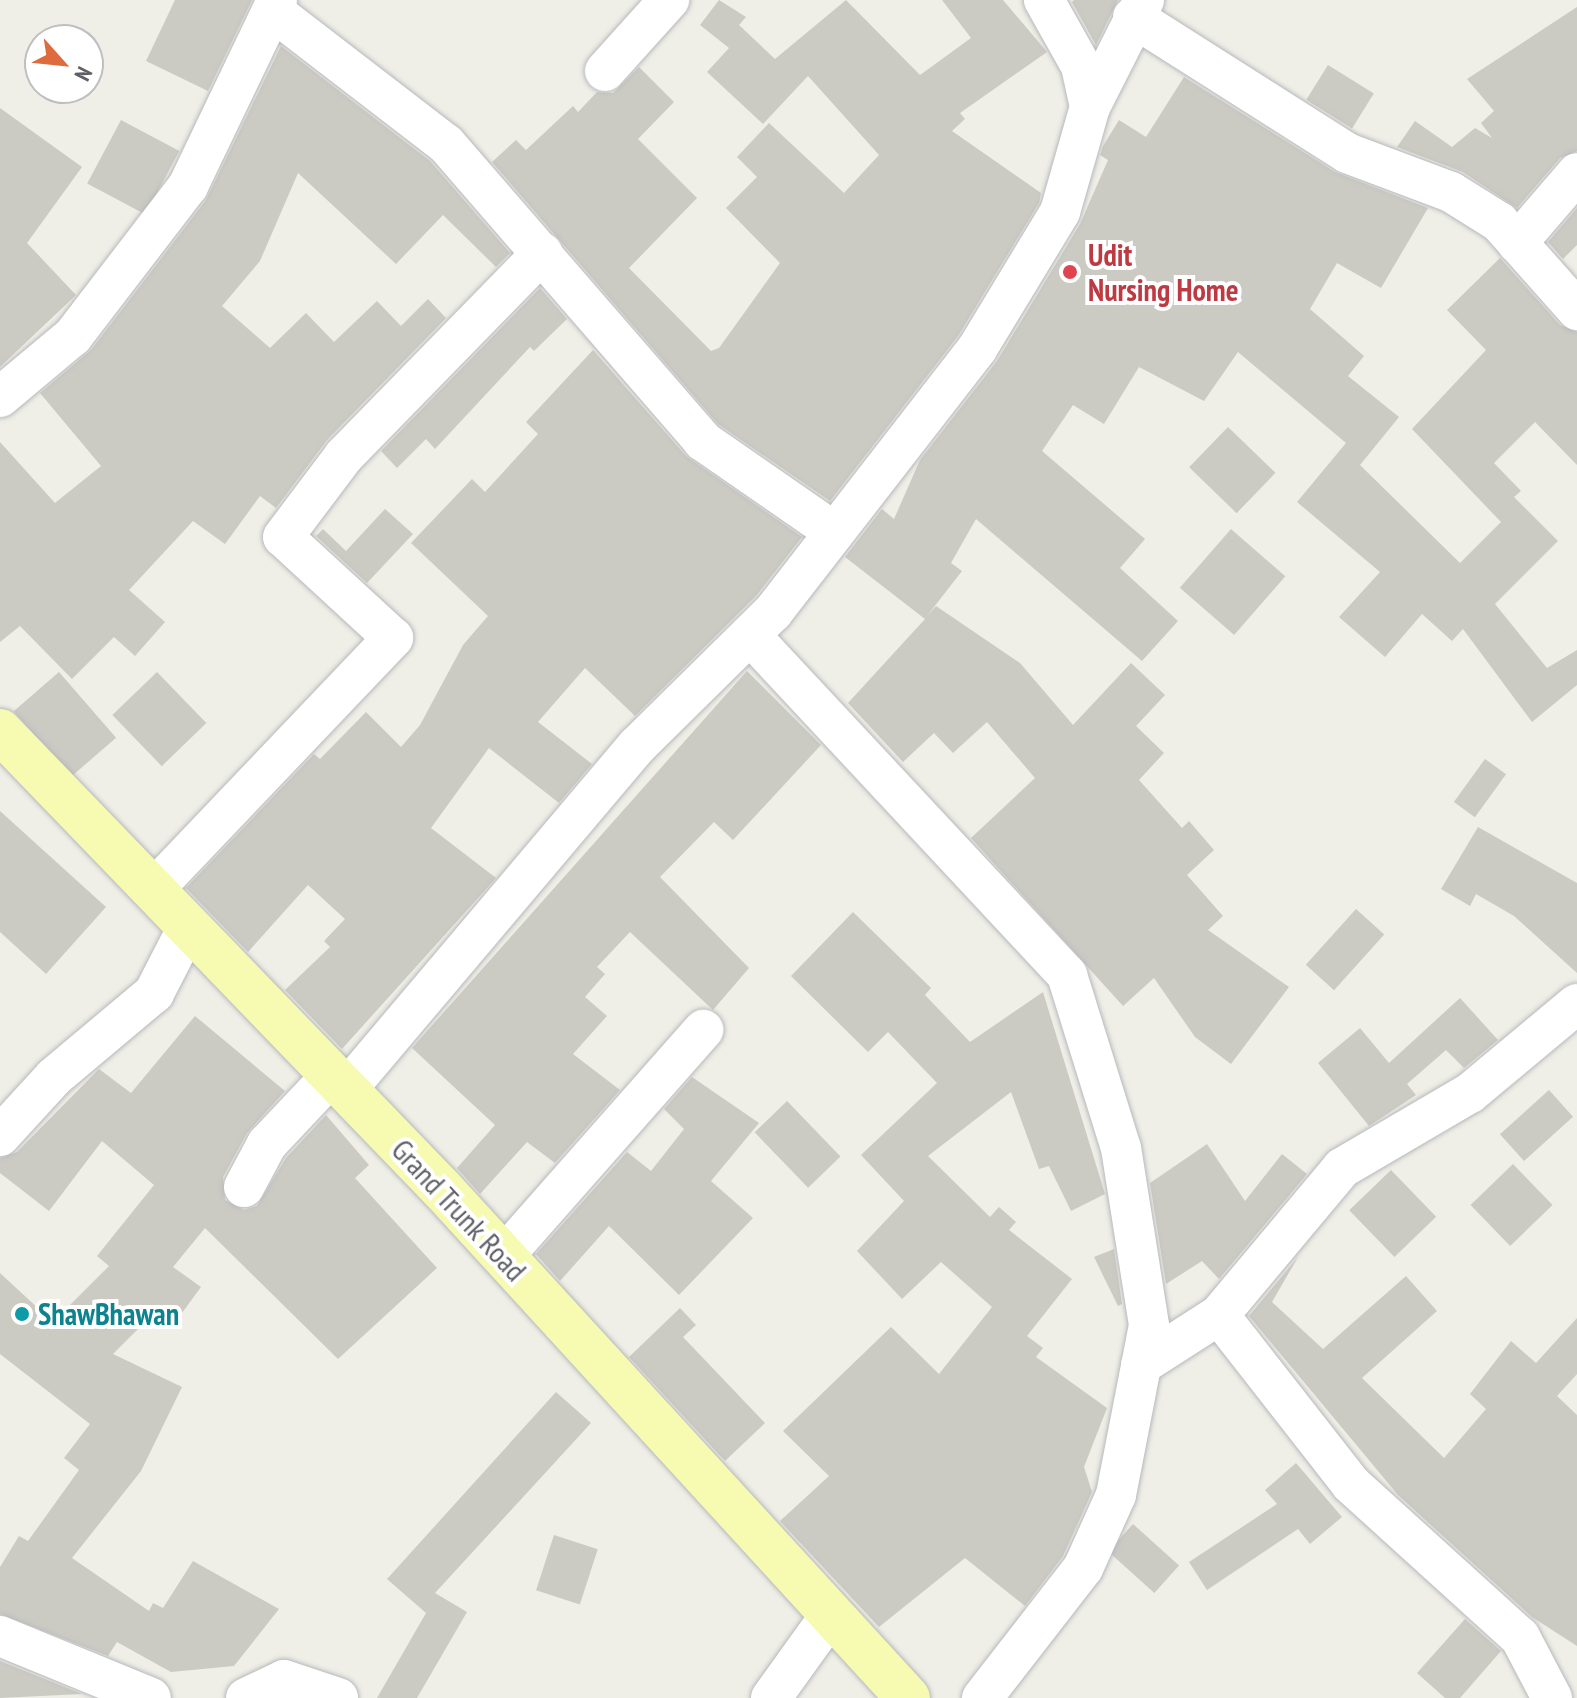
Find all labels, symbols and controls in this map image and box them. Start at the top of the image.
north arrow [24,24,104,104]
text: N [68,62,99,86]
place label: Udit Nursing Home [1088,237,1239,308]
marker: Udit Nursing Home [1059,261,1081,283]
street label: Grand Trunk Road [384,1131,534,1289]
place label: ShawBhawan [38,1296,179,1332]
marker: ShawBhawan [13,1305,31,1323]

